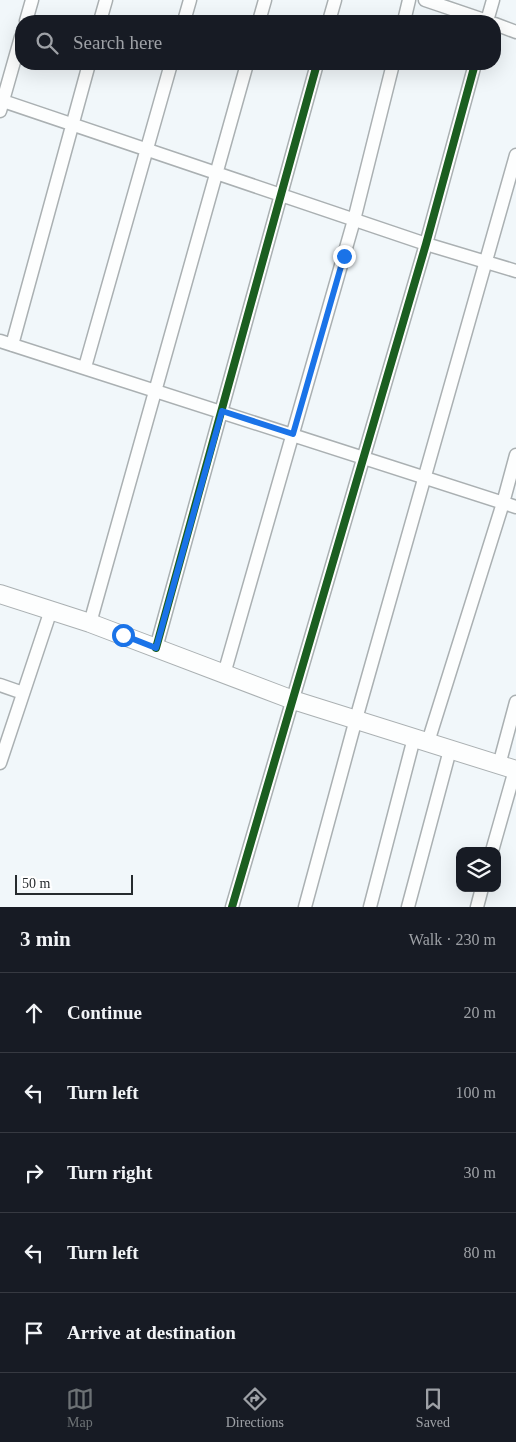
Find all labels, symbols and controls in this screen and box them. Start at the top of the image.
search box [15,15,501,70]
icon: search [33,29,61,57]
text: Search here [73,32,162,53]
route end [333,245,356,268]
route start [112,624,135,647]
map controls [456,847,501,892]
button: layers [456,847,501,892]
scale bar [15,872,132,895]
text: 50 m [22,876,50,891]
text: 3 min [20,927,71,951]
text: Walk · 230 m [409,931,496,948]
icon: ahead [20,999,48,1027]
text: Continue [67,1002,142,1023]
text: 20 m [464,1004,496,1021]
icon: left [20,1079,48,1107]
text: Turn left [67,1082,139,1103]
text: 100 m [456,1084,496,1101]
icon: right [20,1159,48,1187]
text: Turn right [67,1162,152,1183]
text: 30 m [464,1164,496,1181]
icon: left [20,1239,48,1267]
text: Turn left [67,1242,139,1263]
text: 80 m [464,1244,496,1261]
icon: arrive [20,1319,48,1347]
text: Arrive at destination [67,1322,236,1343]
tab: Map [66,1385,94,1431]
tab: Directions [226,1385,284,1431]
tab: Saved [416,1385,450,1431]

